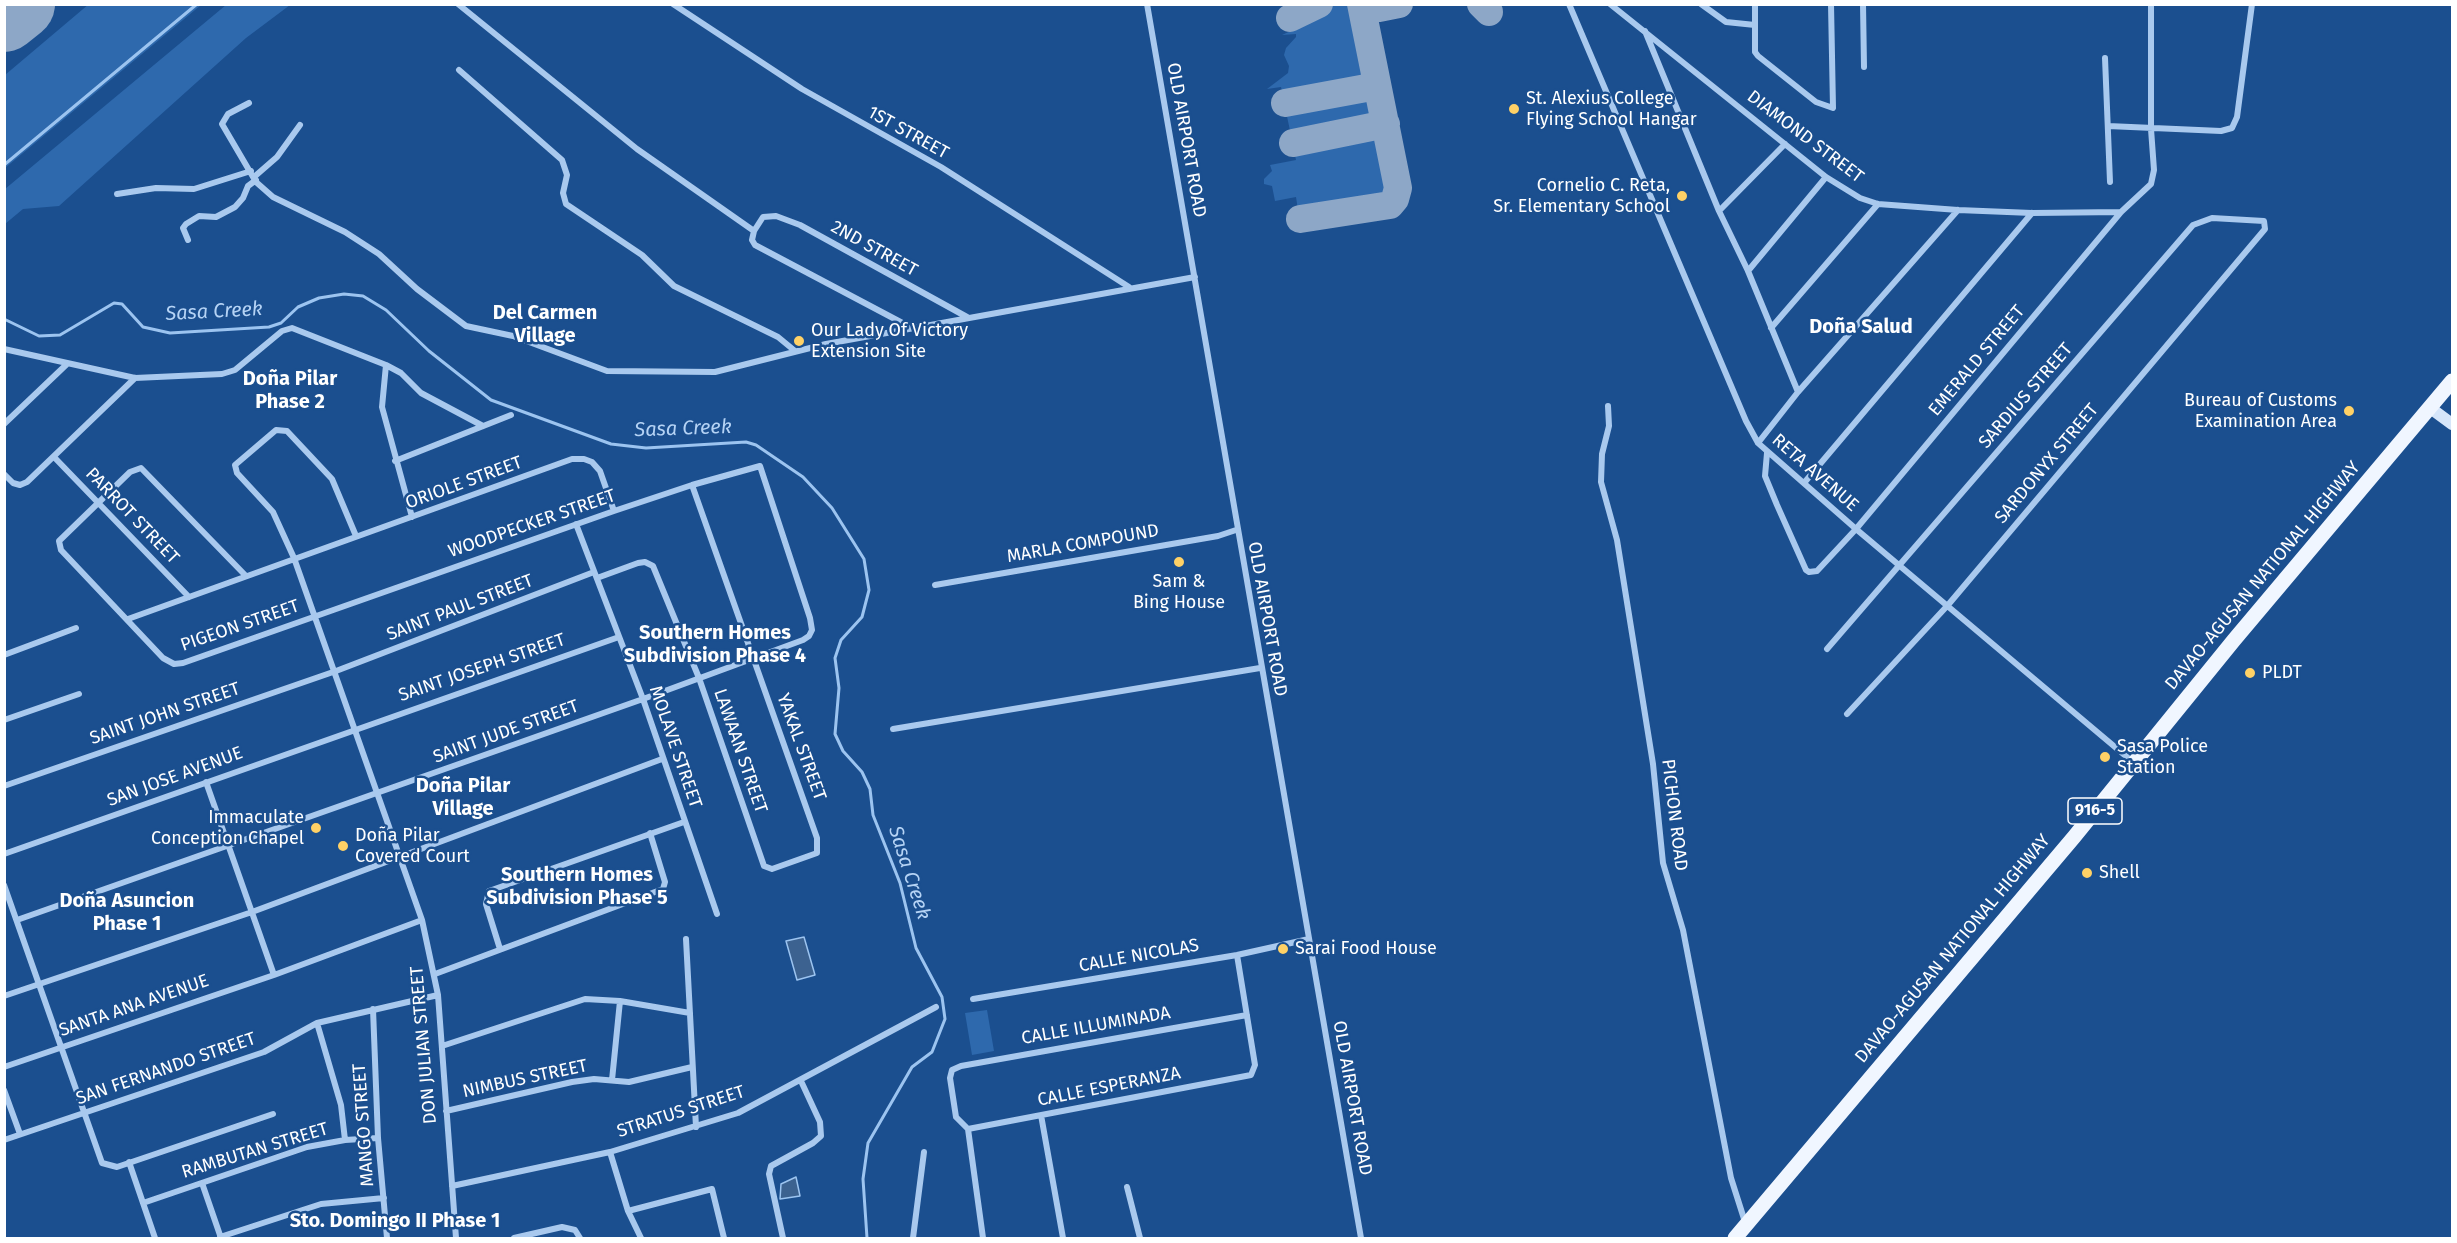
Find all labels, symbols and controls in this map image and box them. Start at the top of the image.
street label: OLD AIRPORT ROAD [1162,61,1210,219]
street label: DIAMOND STREET [1742,86,1868,188]
place label: St. Alexius College Flying School Hangar [1526,88,1697,130]
street label: 1ST STREET [864,102,952,164]
marker: St. Alexius College Flying School Hangar [1507,102,1521,116]
place label: Cornelio C. Reta, Sr. Elementary School [1493,175,1670,218]
marker: Cornelio C. Reta, Sr. Elementary School [1675,189,1689,203]
street label: 2ND STREET [827,216,921,282]
water label: Sasa Creek [165,297,263,327]
district label: Del Carmen Village [493,301,597,348]
street label: EMERALD STREET [1924,301,2030,421]
district label: Doña Salud [1809,315,1913,339]
place label: Our Lady Of Victory Extension Site [811,320,968,362]
marker: Our Lady Of Victory Extension Site [792,334,806,348]
street label: SARDIUS STREET [1974,339,2078,453]
district label: Doña Pilar Phase 2 [243,367,337,414]
place label: Bureau of Customs Examination Area [2184,390,2337,432]
street label: SARDONYX STREET [1991,400,2103,528]
marker: Bureau of Customs Examination Area [2342,404,2356,418]
water label: Sasa Creek [634,415,732,443]
street label: RETA AVENUE [1767,430,1863,516]
street label: ORIOLE STREET [403,452,525,514]
street label: DAVAO-AGUSAN NATIONAL HIGHWAY [2161,457,2365,695]
street label: PARROT STREET [81,463,183,569]
street label: WOODPECKER STREET [446,485,618,563]
street label: MARLA COMPOUND [1005,520,1161,568]
street label: OLD AIRPORT ROAD [1243,540,1291,698]
marker: Sam & Bing House [1172,555,1186,569]
street label: SAINT PAUL STREET [384,570,536,646]
place label: Sam & Bing House [1133,571,1225,614]
street label: PIGEON STREET [178,596,302,656]
district label: Southern Homes Subdivision Phase 4 [624,621,806,668]
street label: SAINT JOSEPH STREET [396,629,568,707]
place label: PLDT [2262,662,2302,684]
marker: PLDT [2243,666,2257,680]
street label: SAINT JOHN STREET [87,678,243,750]
street label: MOLAVE STREET [644,683,706,811]
street label: LAWAAN STREET [709,686,771,816]
street label: YAKAL STREET [772,691,830,803]
street label: SAINT JUDE STREET [430,696,582,768]
place label: Sasa Police Station [2117,736,2208,778]
street label: SAN JOSE AVENUE [104,742,246,812]
marker: Sasa Police Station [2098,750,2112,764]
street label: PICHON ROAD [1656,758,1692,872]
district label: Doña Pilar Village [416,774,510,821]
road number: 916-5 [2068,798,2122,824]
place label: Immaculate Conception Chapel [151,807,304,850]
marker: Immaculate Conception Chapel [309,821,323,835]
water label: Sasa Creek [883,823,935,923]
place label: Doña Pilar Covered Court [355,825,470,868]
street label: DAVAO-AGUSAN NATIONAL HIGHWAY [1851,830,2055,1068]
marker: Doña Pilar Covered Court [336,839,350,853]
place label: Shell [2099,862,2140,884]
district label: Southern Homes Subdivision Phase 5 [486,863,668,910]
marker: Shell [2080,866,2094,880]
district label: Doña Asuncion Phase 1 [60,889,194,936]
street label: CALLE NICOLAS [1077,935,1201,977]
place label: Sarai Food House [1295,938,1437,960]
marker: Sarai Food House [1276,942,1290,956]
street label: DON JULIAN STREET [406,965,442,1125]
street label: SANTA ANA AVENUE [56,970,212,1042]
street label: CALLE ILLUMINADA [1020,1002,1172,1050]
street label: OLD AIRPORT ROAD [1328,1019,1376,1177]
street label: SAN FERNANDO STREET [73,1028,259,1110]
street label: NIMBUS STREET [461,1055,589,1103]
street label: MANGO STREET [349,1063,379,1187]
street label: CALLE ESPERANZA [1036,1063,1182,1111]
street label: STRATUS STREET [614,1081,748,1143]
street label: RAMBUTAN STREET [179,1118,331,1184]
district label: Sto. Domingo II Phase 1 [290,1209,500,1233]

